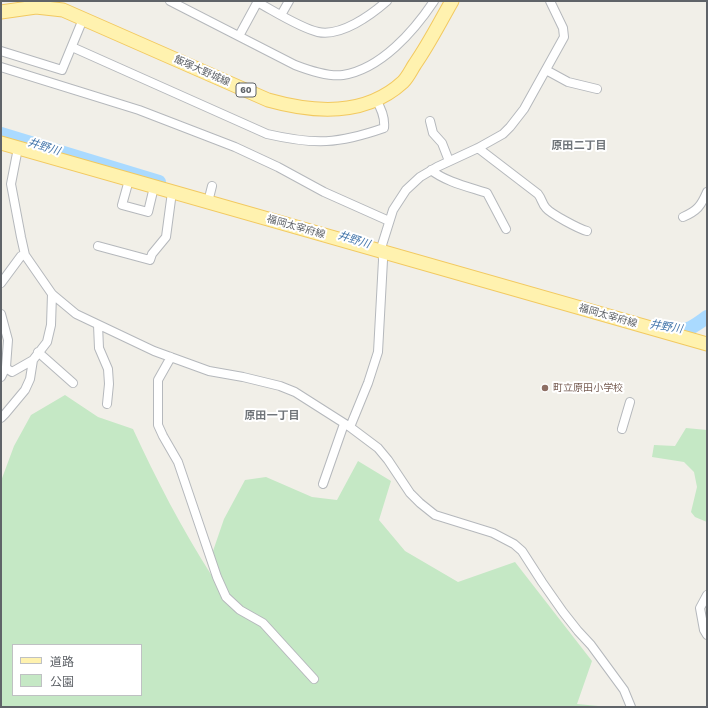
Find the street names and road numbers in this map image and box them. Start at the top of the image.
street label: 飯塚大野城線 [172,53,232,89]
road number: 60 [236,83,256,97]
street label: 福岡太宰府線 [266,213,326,241]
street label: 福岡太宰府線 [578,302,638,330]

